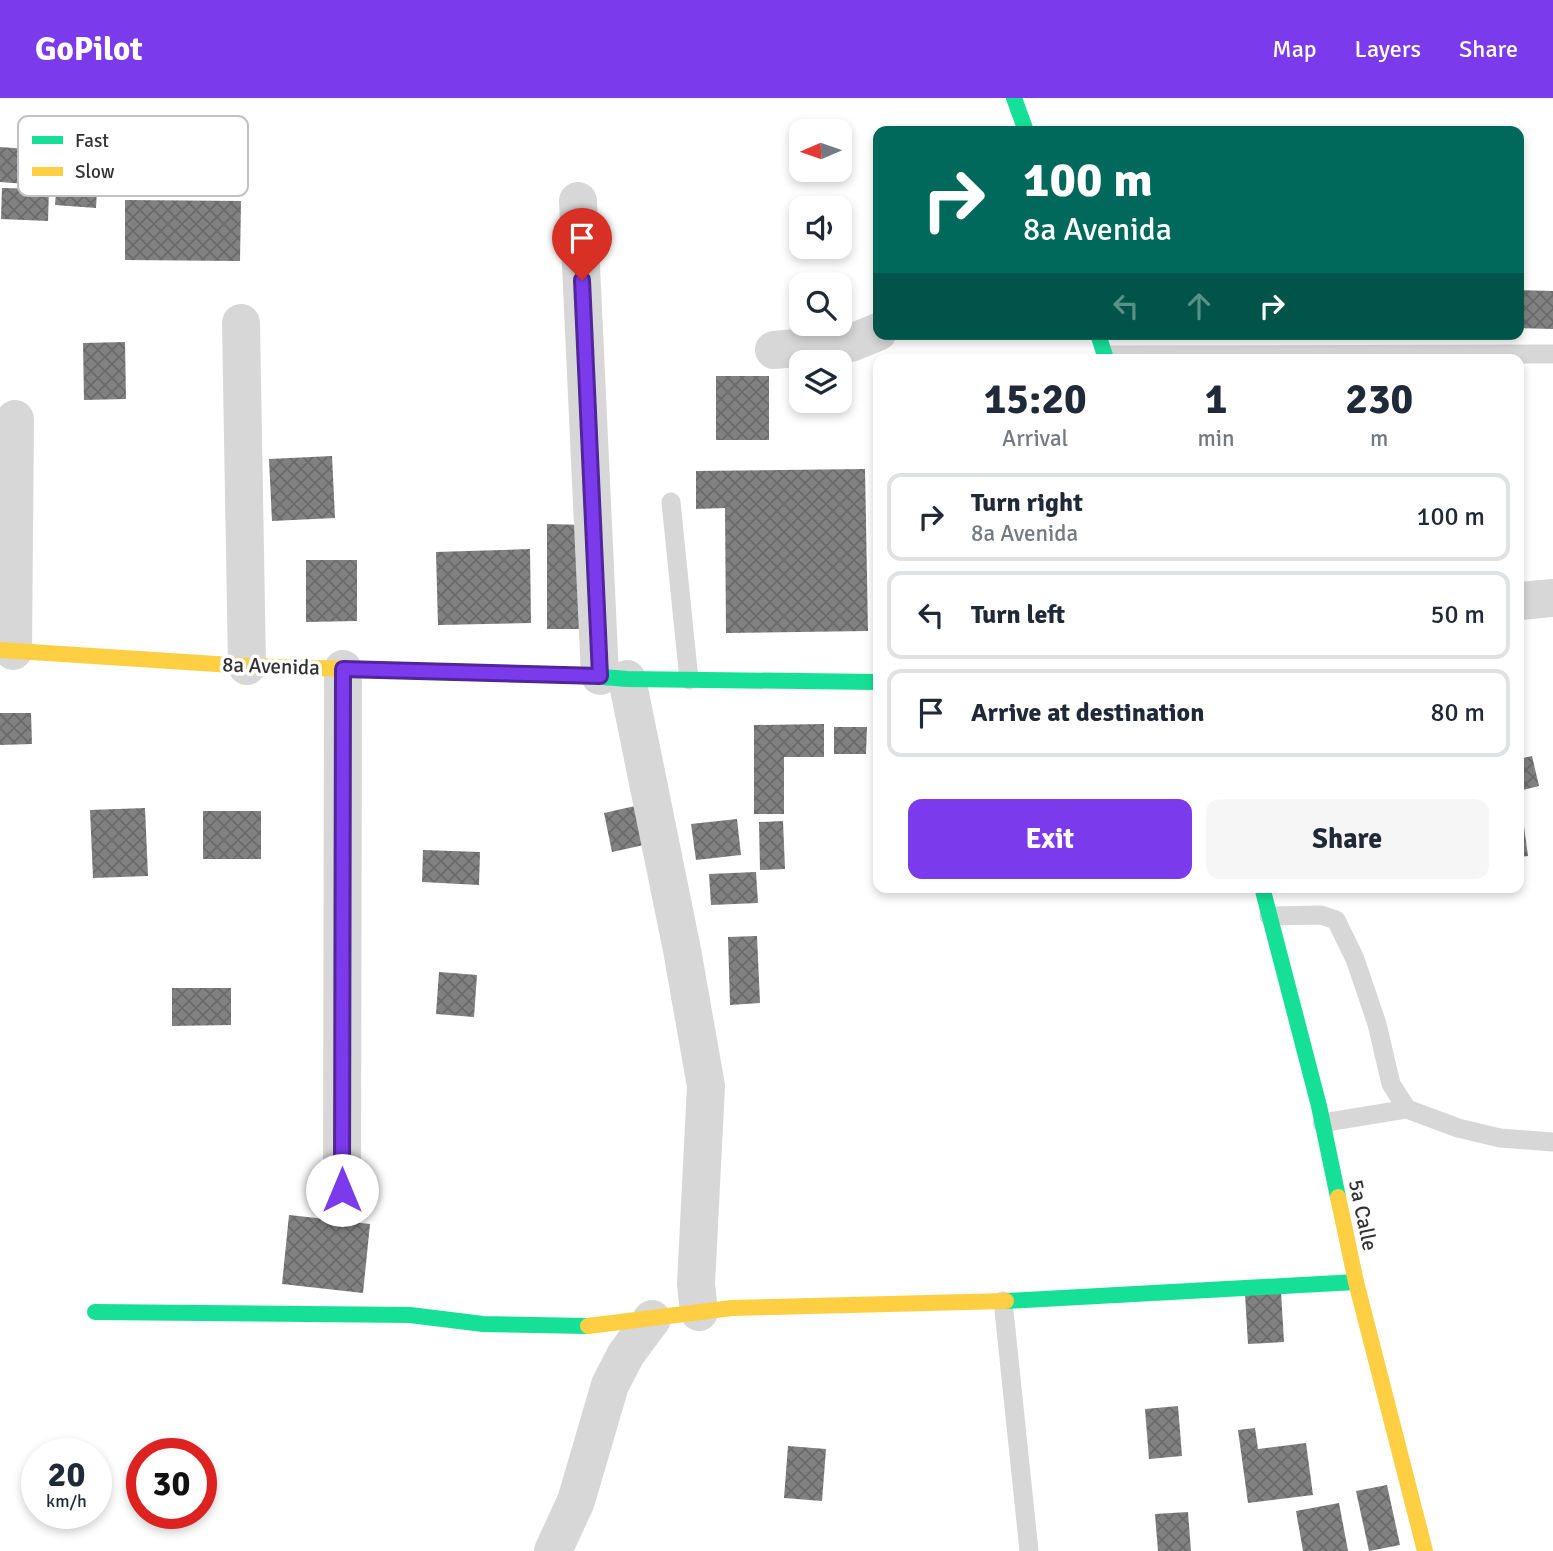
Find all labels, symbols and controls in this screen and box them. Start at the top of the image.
text: GoPilot [35,29,143,70]
text: Map [1272,34,1317,64]
text: Layers [1355,34,1421,64]
text: Share [1459,34,1518,64]
legend [18,116,248,196]
north arrow [789,119,852,182]
map controls [789,119,852,413]
text: Fast [75,129,109,153]
text: 100 m [1023,150,1153,210]
icon: right [908,154,999,245]
text: Slow [75,160,115,184]
button: sound [789,196,852,259]
pin [552,208,612,280]
text: 8a Avenida [1023,210,1172,249]
icon: arrive [563,219,601,257]
button: search [789,273,852,336]
icon: left [1107,287,1145,325]
icon: ahead [1180,287,1218,325]
icon: right [1253,287,1291,325]
button: layers [789,350,852,413]
text: 15:20 [984,374,1087,425]
text: 1 [1205,374,1227,425]
text: 230 [1345,374,1413,425]
text: Arrival [1002,424,1068,453]
text: min [1197,424,1235,453]
text: m [1370,424,1388,453]
text: Turn right [971,487,1083,519]
icon: right [912,498,950,536]
text: 100 m [1416,501,1485,533]
text: 8a Avenida [971,519,1078,548]
icon: left [912,596,950,634]
text: Turn left [971,599,1065,631]
text: 50 m [1430,599,1485,631]
street label: 8a Avenida [222,651,320,681]
icon: arrive [912,694,950,732]
text: Arrive at destination [971,697,1204,729]
text: 80 m [1430,697,1485,729]
button: Exit [908,799,1192,879]
button: Share [1206,799,1489,879]
position arrow [305,1153,379,1227]
street label: 5a Calle [1343,1177,1383,1253]
speed limit sign: 30 [126,1438,217,1529]
text: 20 [48,1453,85,1496]
text: km/h [46,1490,87,1512]

